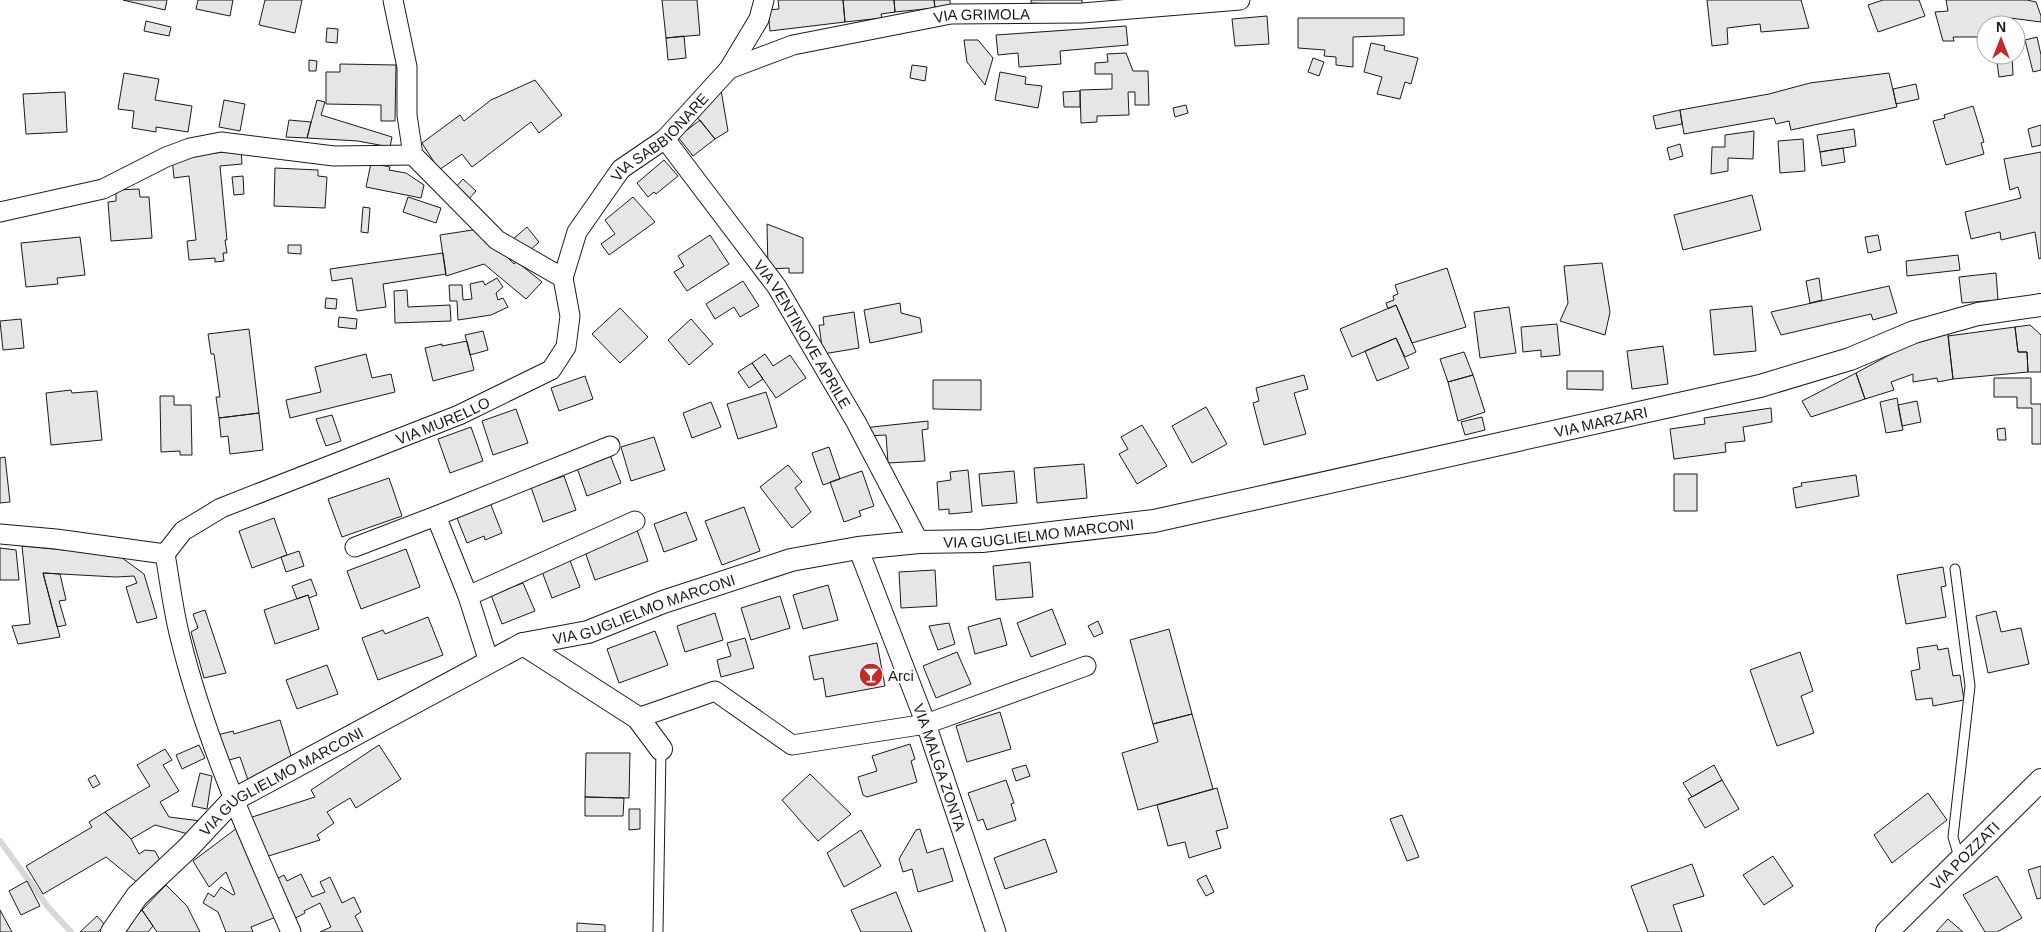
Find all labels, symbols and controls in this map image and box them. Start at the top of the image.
street label: VIA GRIMOLA [932,5,1030,26]
north arrow [1976,15,2026,65]
text: N [1996,19,2006,35]
street label: VIA SABBIONARE [607,89,711,184]
street label: VIA VENTINOVE APRILE [751,256,855,411]
street label: VIA MURELLO [393,393,492,447]
street label: VIA MARZARI [1553,403,1649,440]
street label: VIA GUGLIELMO MARCONI [943,515,1135,550]
street label: VIA GUGLIELMO MARCONI [551,571,737,647]
bar icon: Arci [858,662,884,688]
place label: Arci [888,667,914,684]
street label: VIA MALGA ZONTA [910,701,970,833]
street label: VIA GUGLIELMO MARCONI [196,723,366,839]
street label: VIA POZZATI [1927,818,2003,893]

